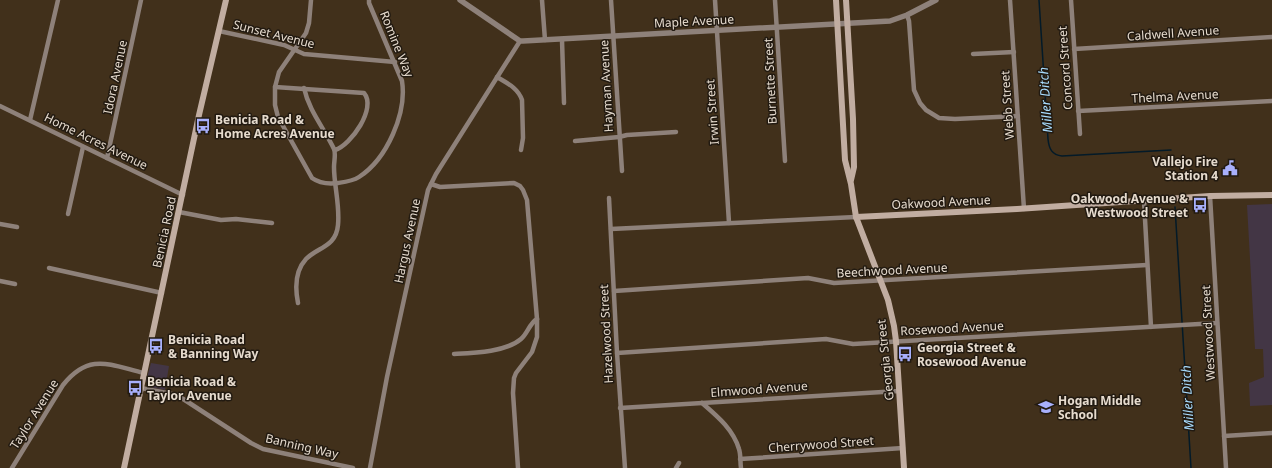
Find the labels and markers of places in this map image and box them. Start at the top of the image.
place label: Benicia Road & Home Acres Avenue [215,111,335,142]
bus stop icon: Benicia Road & Home Acres Avenue [194,117,212,135]
place label: Vallejo Fire Station 4 [1152,153,1218,184]
public building icon: Vallejo Fire Station 4 [1221,159,1239,177]
place label: Oakwood Avenue & Westwood Street [1071,190,1188,221]
bus stop icon: Oakwood Avenue & Westwood Street [1191,196,1209,214]
place label: Benicia Road & Banning Way [168,331,259,362]
bus stop icon: Benicia Road & Banning Way [147,337,165,355]
place label: Georgia Street & Rosewood Avenue [917,339,1026,370]
bus stop icon: Georgia Street & Rosewood Avenue [896,345,914,363]
place label: Benicia Road & Taylor Avenue [147,373,236,404]
bus stop icon: Benicia Road & Taylor Avenue [126,379,144,397]
place label: Hogan Middle School [1058,392,1141,423]
school or university icon: Hogan Middle School [1037,398,1055,416]

